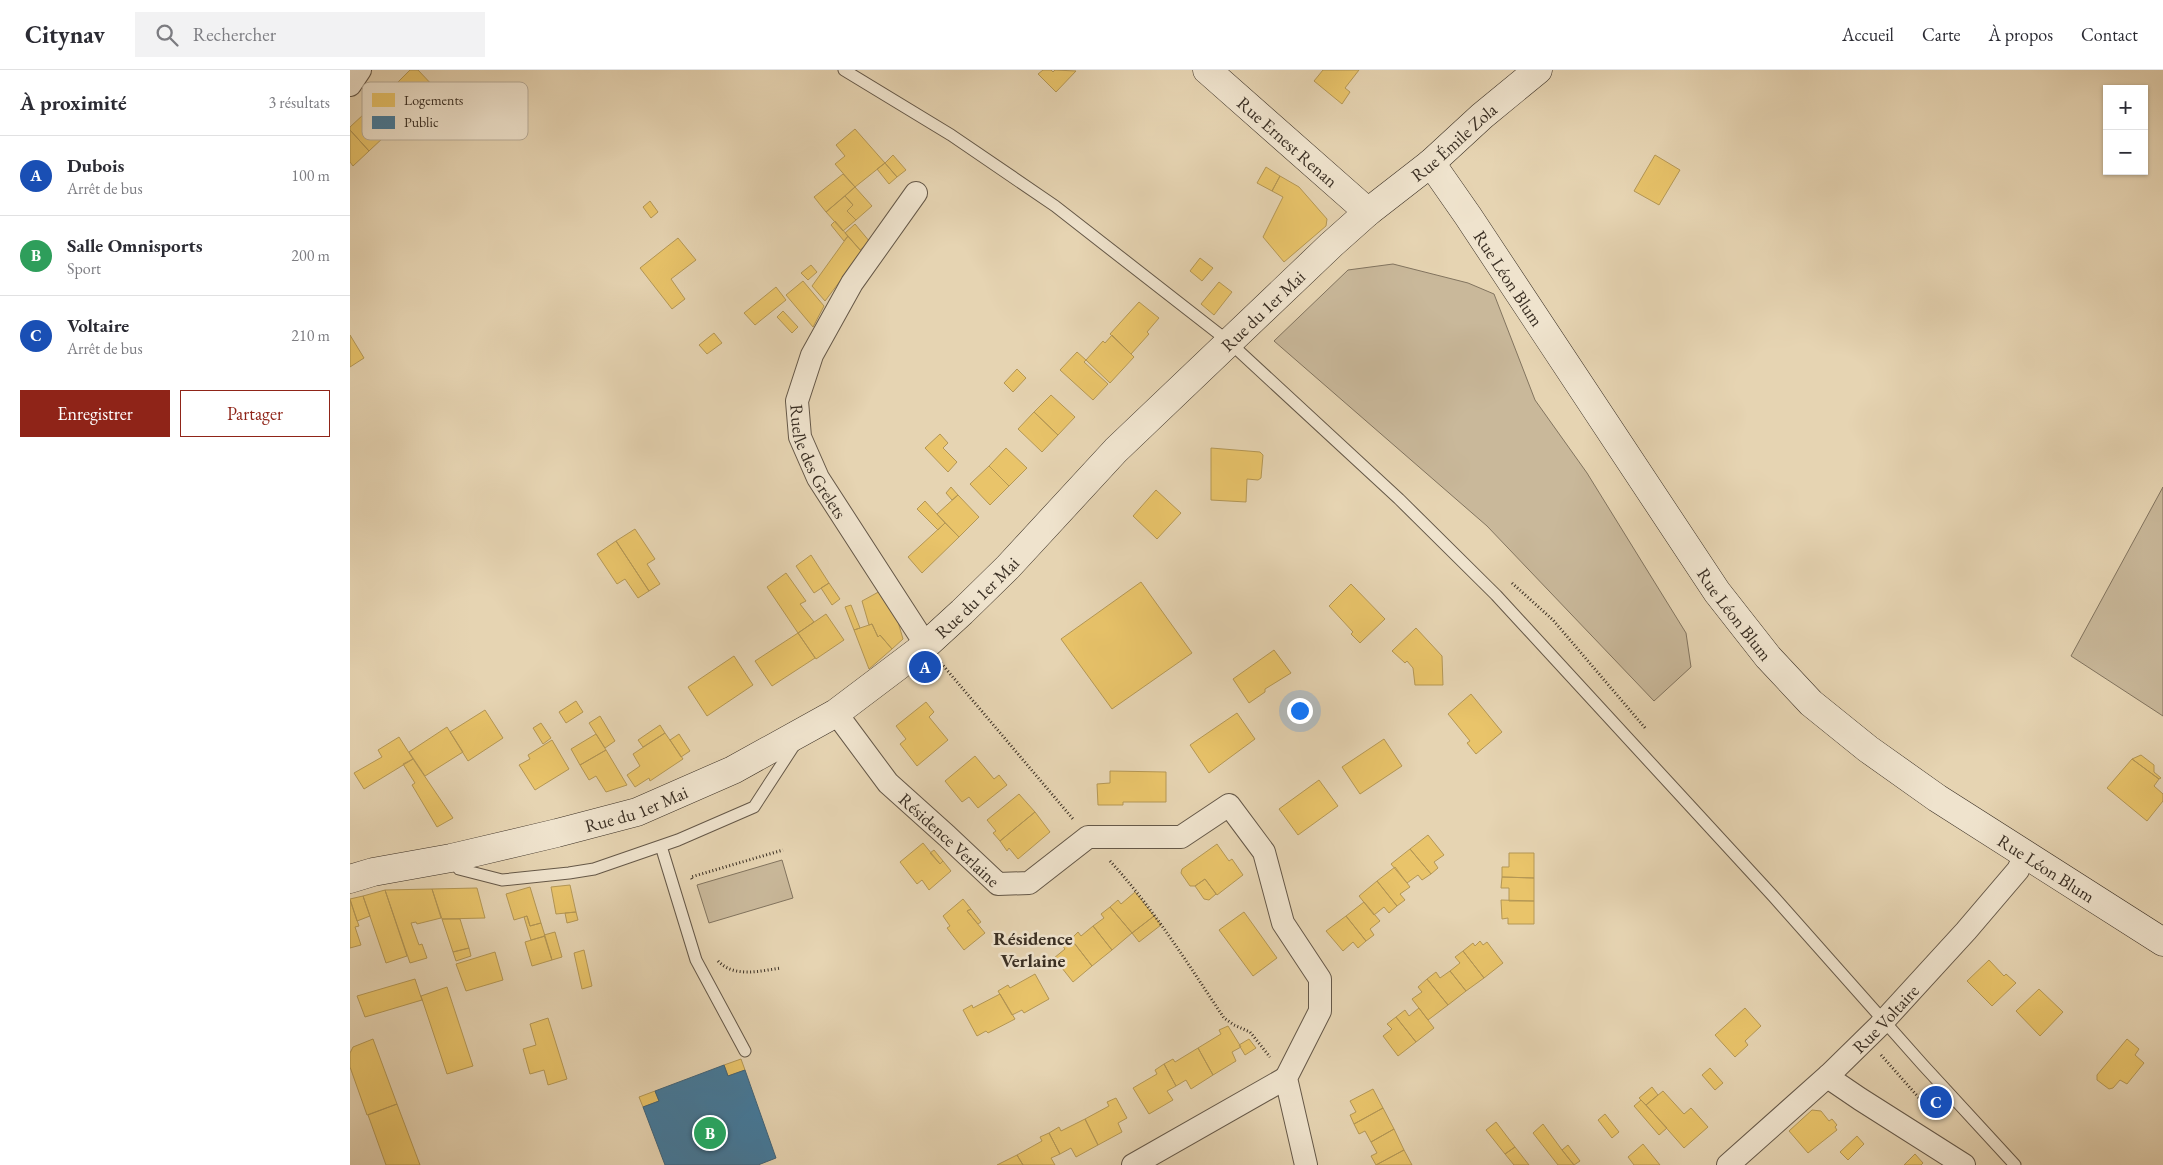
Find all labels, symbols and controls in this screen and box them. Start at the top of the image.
search box [135,12,485,57]
text: Citynav [25,19,105,50]
icon: search [153,21,181,49]
text: Rechercher [193,22,276,47]
text: Accueil [1842,23,1894,46]
text: Carte [1922,23,1961,46]
text: À propos [1989,23,2053,46]
text: Contact [2081,23,2138,46]
legend [362,82,528,140]
map controls [2103,85,2148,175]
button: + [2103,85,2148,130]
text: À proximité [20,89,127,116]
text: Logements [404,91,464,109]
street label: Rue Ernest Renan [1233,91,1344,192]
text: 3 résultats [268,92,330,113]
street label: Rue Émile Zola [1406,97,1502,186]
text: Public [404,113,439,131]
button: − [2103,130,2148,175]
text: Dubois [67,153,124,178]
text: A [30,165,42,186]
text: 100 m [291,165,330,186]
text: Arrêt de bus [67,178,143,199]
street label: Rue Léon Blum [1469,225,1549,331]
text: Salle Omnisports [67,233,202,258]
text: B [31,245,41,266]
text: 200 m [291,245,330,266]
text: Sport [67,258,101,279]
street label: Rue du 1er Mai [1215,264,1310,356]
text: Voltaire [67,313,129,338]
text: C [30,325,42,346]
text: 210 m [291,325,330,346]
text: Arrêt de bus [67,338,143,359]
button: Enregistrer [20,390,170,437]
button: Partager [180,390,330,437]
street label: Ruelle des Grelets [786,403,852,523]
street label: Rue du 1er Mai [930,551,1024,643]
street label: Rue Léon Blum [1692,563,1778,665]
pin: A [909,648,941,686]
your location [1287,698,1313,724]
street label: Rue du 1er Mai [582,780,692,837]
street label: Résidence Verlaine [895,787,1005,892]
street label: Rue Léon Blum [1994,828,2099,907]
district label: Résidence Verlaine [993,926,1073,973]
street label: Rue Voltaire [1847,979,1923,1058]
pin: C [1920,1083,1952,1121]
pin: B [694,1114,726,1152]

